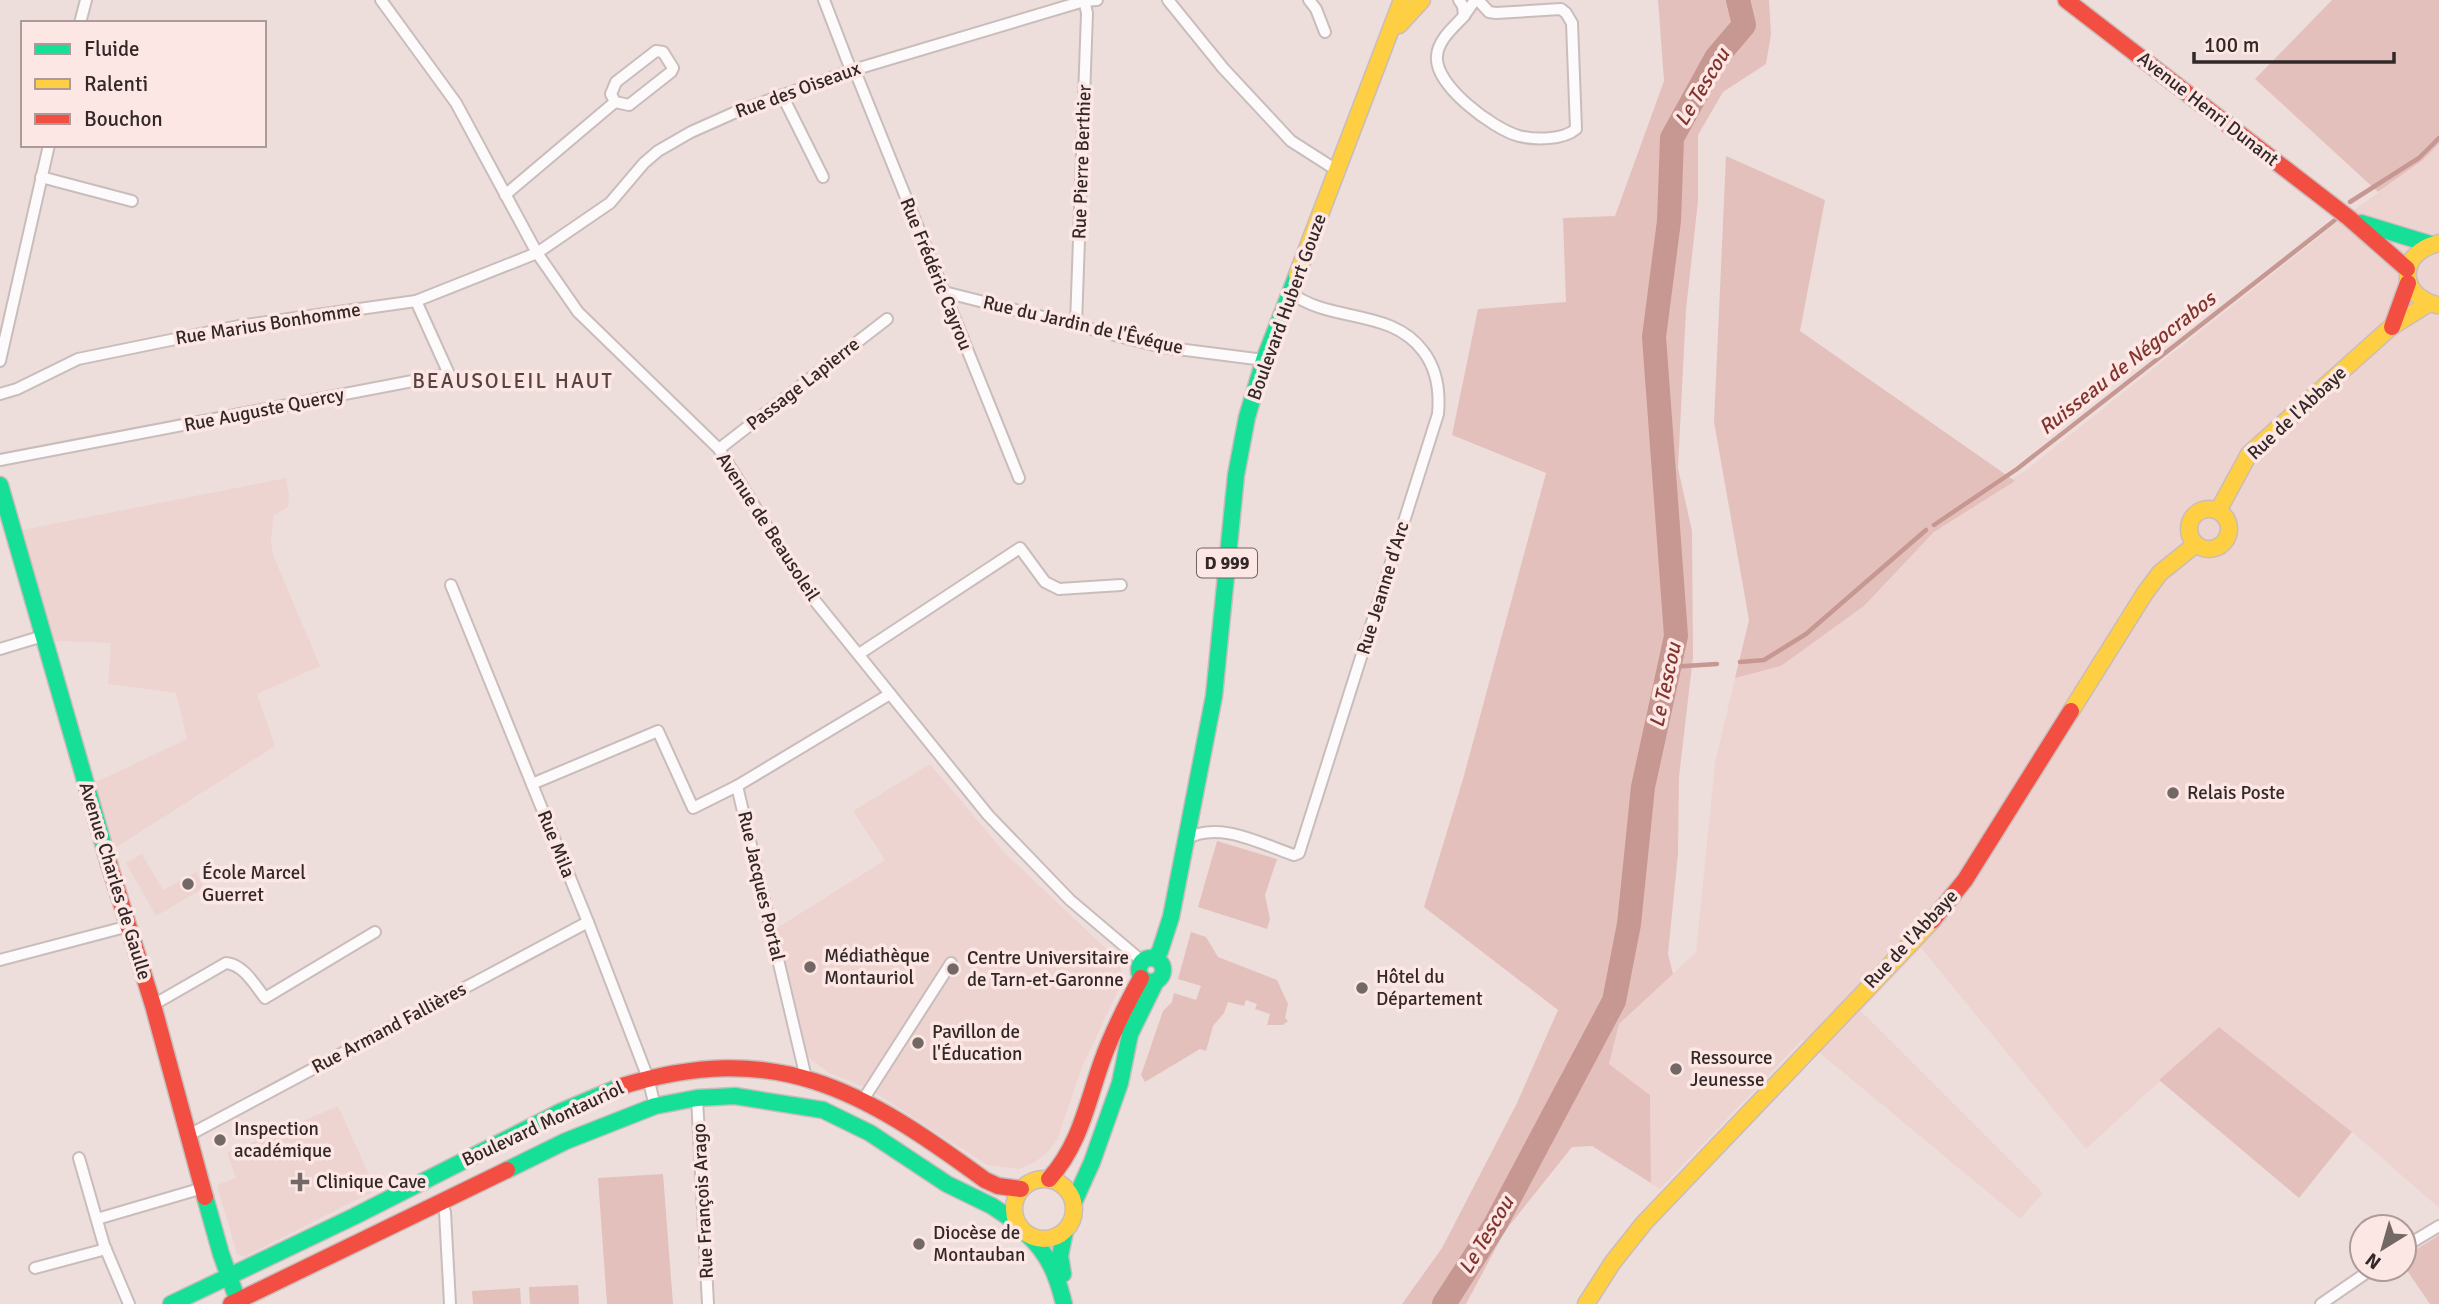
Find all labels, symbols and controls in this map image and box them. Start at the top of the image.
legend [21,21,266,147]
scale bar [2194,21,2394,65]
text: 100 m [2204,32,2259,58]
text: Fluide [84,36,140,62]
water label: Le Tescou [1669,42,1736,131]
street label: Avenue Henri Dunant [2133,46,2284,172]
street label: Rue des Oiseaux [732,56,864,124]
text: Ralenti [84,71,148,97]
street label: Rue Pierre Berthier [1067,84,1097,240]
text: Bouchon [84,106,163,132]
street label: Rue Frédéric Cayrou [894,194,978,354]
street label: Boulevard Hubert Gouze [1242,210,1332,404]
water label: Ruisseau de Négocrabos [2033,285,2222,440]
street label: Rue du Jardin de l'Êvéque [981,290,1185,360]
street label: Rue Marius Bonhomme [174,298,362,350]
street label: Passage Lapierre [742,332,864,436]
street label: Rue de l'Abbaye [2242,361,2352,465]
district label: BEAUSOLEIL HAUT [412,368,614,394]
street label: Rue Auguste Quercy [182,383,346,437]
street label: Avenue de Beausoleil [711,448,825,606]
street label: Rue Jeanne d'Arc [1351,518,1415,658]
road number: D 999 [1197,548,1257,578]
water label: Le Tescou [1643,639,1687,730]
street label: Avenue Charles de Gaulle [73,779,157,983]
place label: Relais Poste [2187,781,2285,805]
marker: Relais Poste [2165,785,2181,801]
street label: Rue Mila [532,807,580,881]
street label: Rue Jacques Portal [732,809,790,963]
place label: École Marcel Guerret [202,861,306,907]
marker: École Marcel Guerret [180,876,196,892]
street label: Rue de l'Abbaye [1859,884,1963,994]
place label: Médiathèque Montauriol [824,944,930,990]
place label: Centre Universitaire de Tarn-et-Garonne [967,946,1129,992]
marker: Médiathèque Montauriol [802,959,818,975]
marker: Centre Universitaire de Tarn-et-Garonne [945,961,961,977]
place label: Hôtel du Département [1376,965,1483,1011]
street label: Rue Armand Fallières [307,977,471,1079]
marker: Hôtel du Département [1354,980,1370,996]
place label: Pavillon de l'Éducation [932,1020,1022,1066]
marker: Pavillon de l'Éducation [910,1035,926,1051]
place label: Ressource Jeunesse [1690,1046,1773,1092]
marker: Ressource Jeunesse [1668,1061,1684,1077]
street label: Boulevard Montauriol [458,1076,628,1172]
place label: Inspection académique [234,1117,332,1163]
street label: Rue François Arago [687,1123,719,1279]
marker: Inspection académique [212,1132,228,1148]
place label: Clinique Cave [316,1170,426,1194]
marker: Clinique Cave [290,1172,310,1192]
water label: Le Tescou [1453,1190,1520,1279]
north arrow [2348,1213,2418,1283]
place label: Diocèse de Montauban [933,1221,1025,1267]
marker: Diocèse de Montauban [911,1236,927,1252]
text: N [2361,1247,2386,1274]

